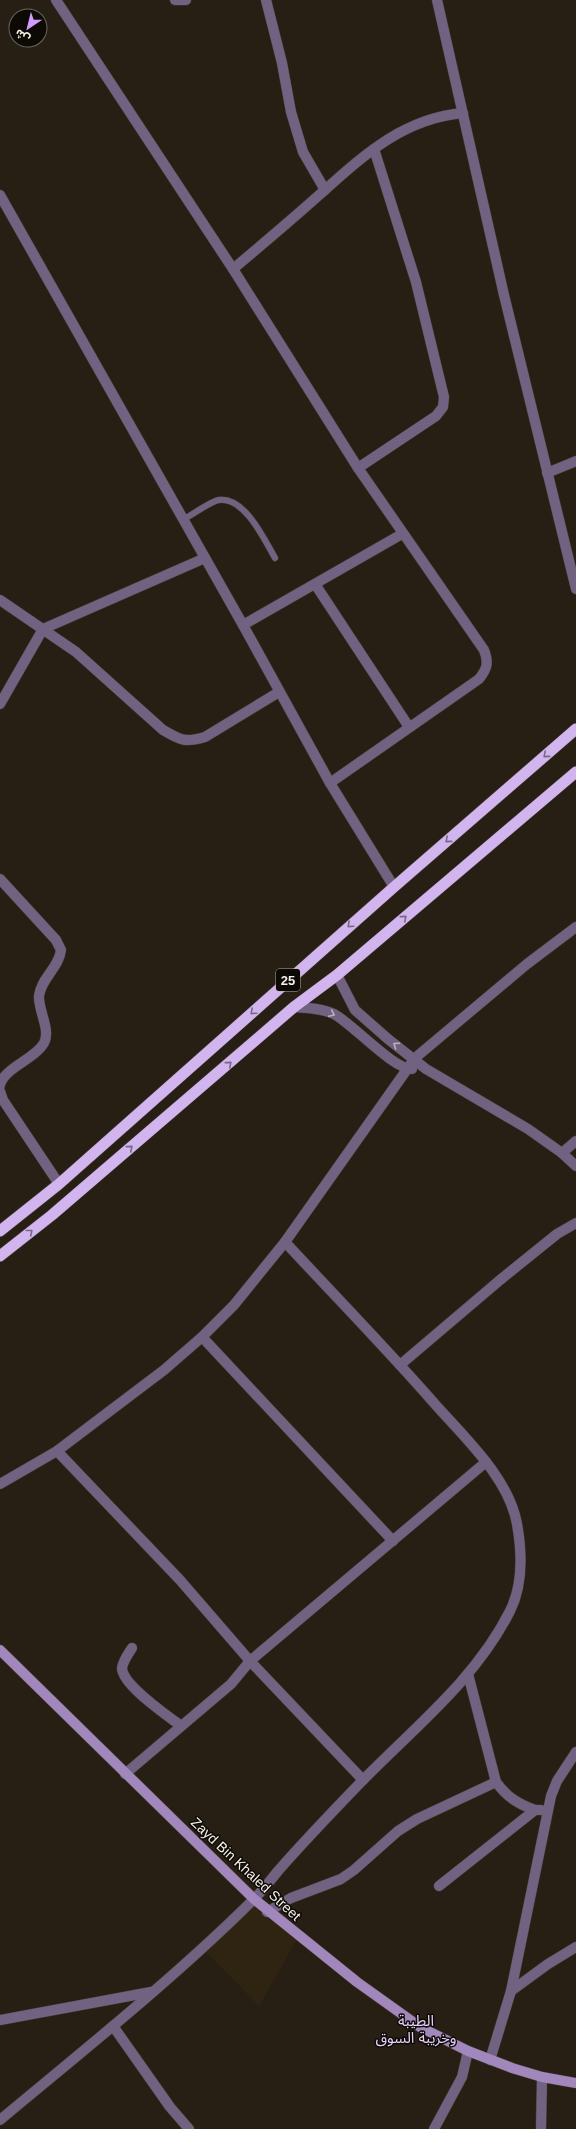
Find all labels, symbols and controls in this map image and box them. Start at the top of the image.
north arrow [8,8,48,48]
text: ش [13,26,32,45]
one-way arrow [544,750,551,757]
one-way arrow [445,835,453,842]
one-way arrow [399,915,407,922]
one-way arrow [347,921,355,928]
road number: 25 [276,969,300,991]
one-way arrow [250,1007,258,1014]
one-way arrow [328,1009,335,1017]
one-way arrow [393,1042,400,1050]
one-way arrow [224,1061,232,1068]
one-way arrow [125,1145,133,1153]
one-way arrow [26,1229,33,1236]
street label: Zayd Bin Khaled Street [188,1814,304,1924]
district label: الطيبة وخريبة السوق [375,2012,457,2047]

